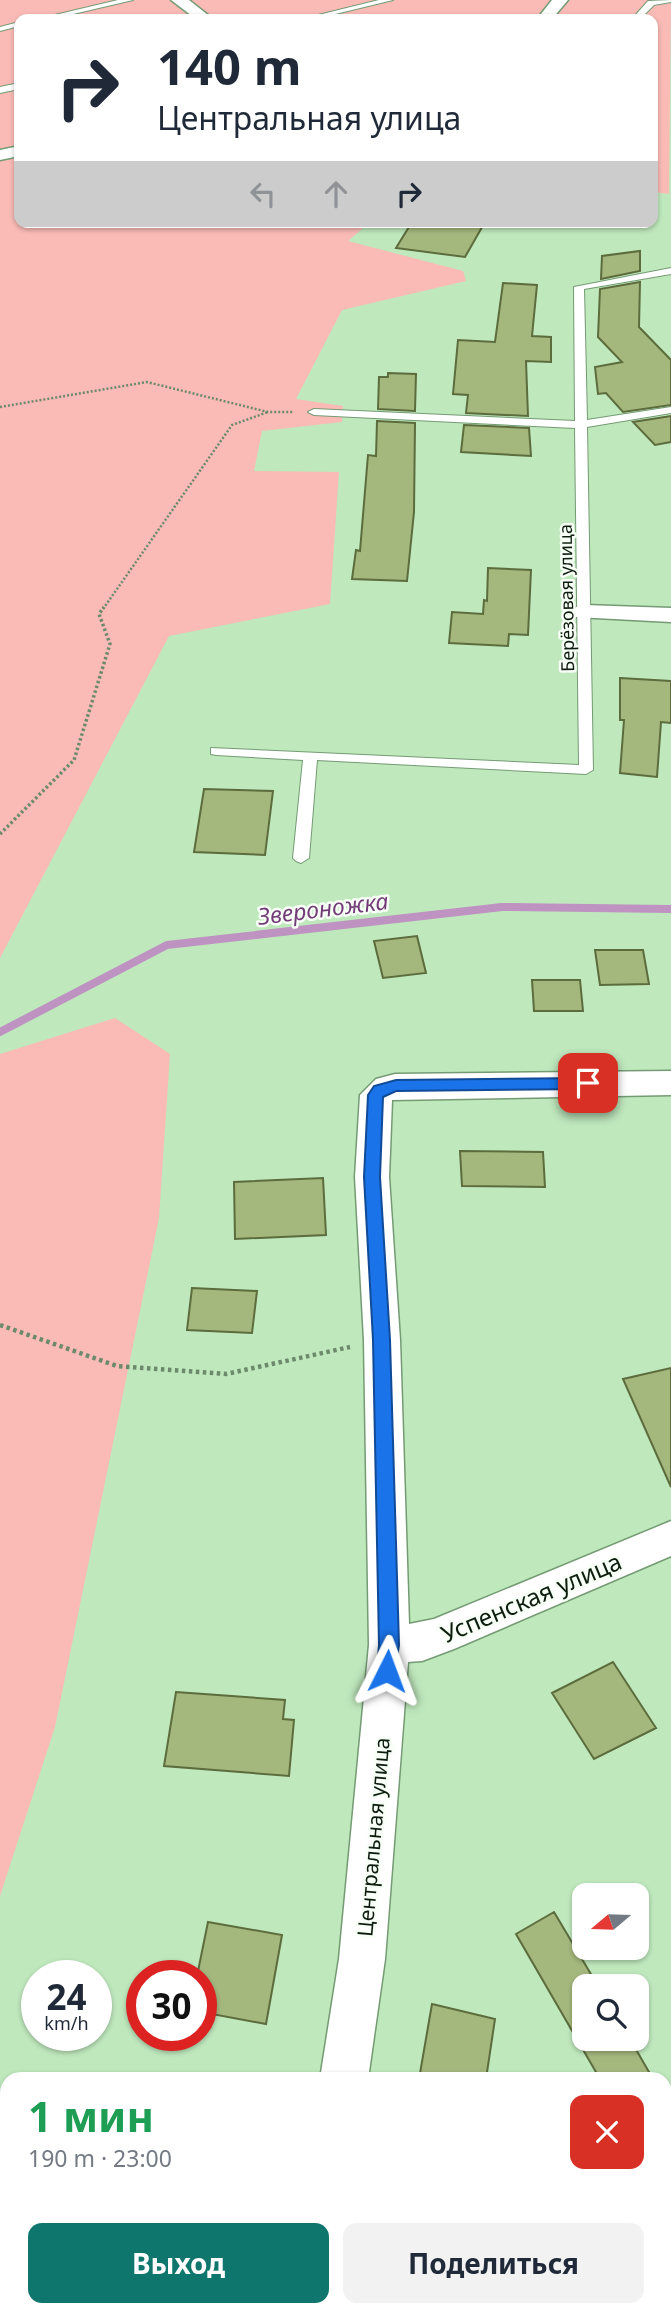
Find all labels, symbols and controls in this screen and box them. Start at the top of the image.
text: 140 m [157,33,302,99]
icon: right [42,42,133,133]
text: Центральная улица [157,96,461,139]
icon: left [244,175,282,213]
icon: ahead [317,175,355,213]
icon: right [390,175,428,213]
street label: Берёзовая улица [553,524,579,672]
water label: Звероножка [255,884,390,932]
pin [558,1053,618,1113]
icon: arrive [569,1064,607,1102]
street label: Успенская улица [436,1544,626,1650]
position arrow [350,1634,424,1708]
street label: Центральная улица [350,1736,396,1938]
north arrow [572,1883,649,1960]
map controls [572,1883,649,2051]
speed limit sign: 30 [126,1960,217,2051]
text: 24 [46,1973,87,2020]
button: search [572,1974,649,2051]
text: km/h [44,2011,89,2035]
text: 1 мин [28,2087,154,2144]
button: close [570,2095,644,2169]
text: 190 m · 23:00 [28,2142,172,2174]
button: Выход [28,2223,329,2303]
button: Поделиться [343,2223,644,2303]

